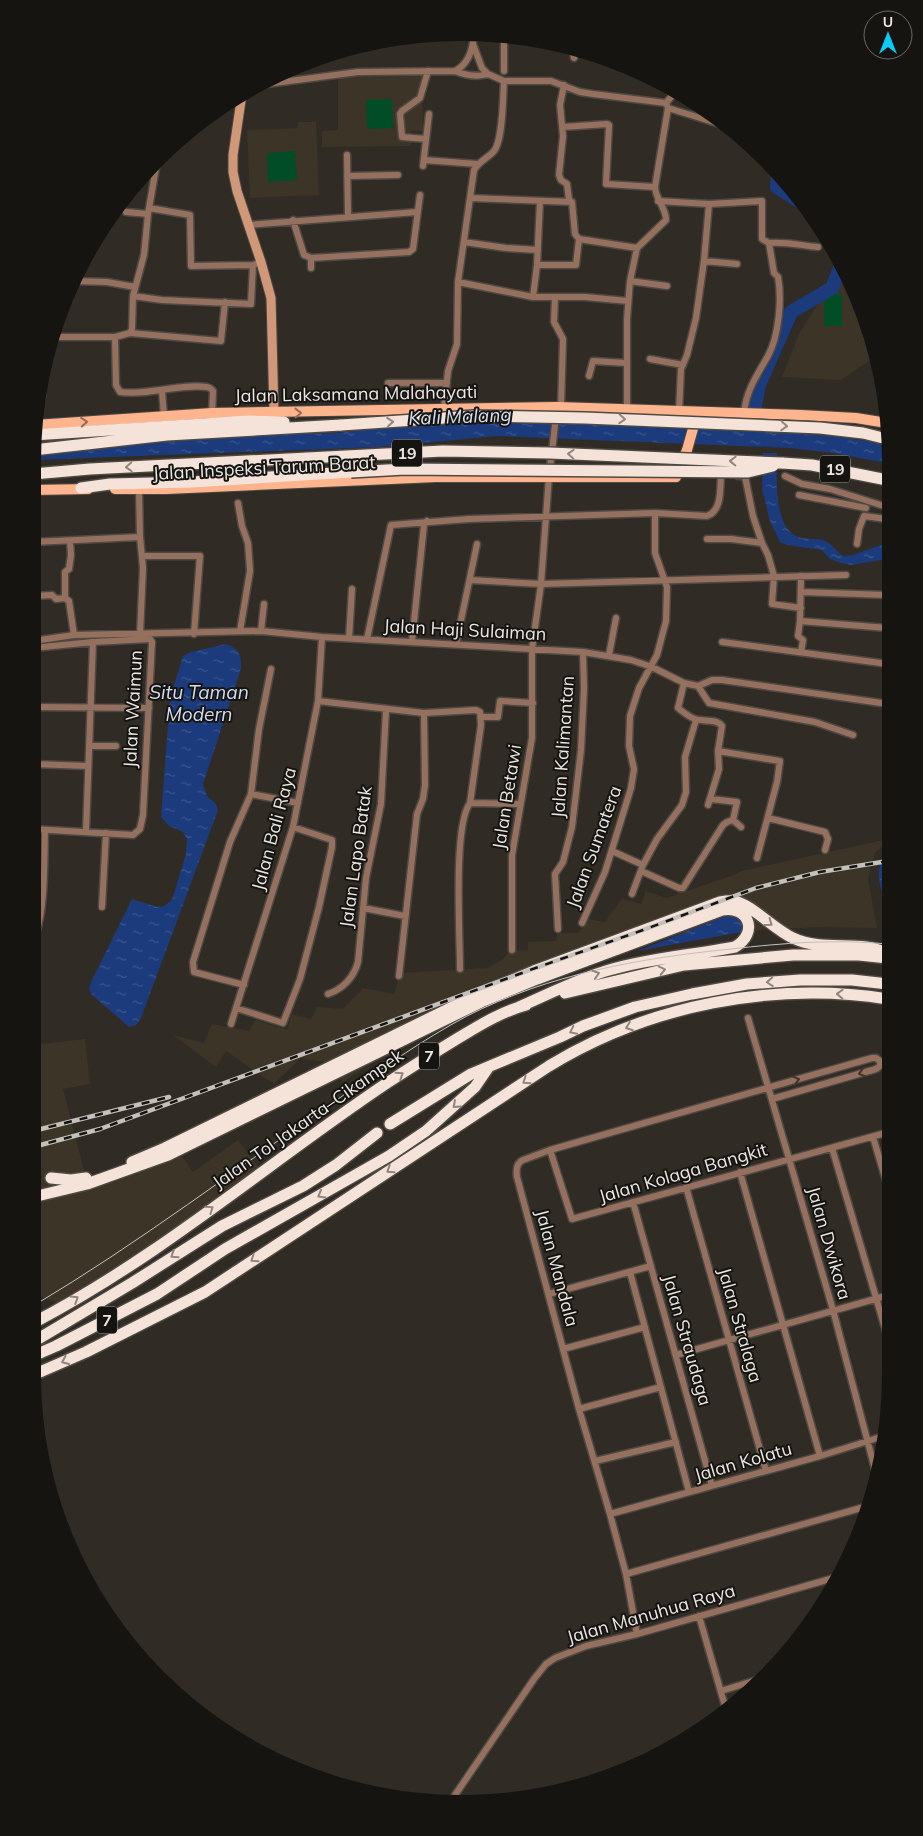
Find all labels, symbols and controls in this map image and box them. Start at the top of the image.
north arrow [863,10,913,60]
text: U [883,13,893,31]
street label: Jalan Laksamana Malahayati [235,380,477,407]
water label: Kali Malang [408,402,512,430]
one-way arrow [294,407,302,418]
one-way arrow [618,414,626,424]
one-way arrow [386,416,394,427]
one-way arrow [80,417,88,428]
one-way arrow [780,421,788,432]
road number: 19 [392,439,422,466]
one-way arrow [566,448,574,459]
street label: Jalan Inspeksi Tarum Barat [152,450,376,485]
one-way arrow [729,456,737,467]
road number: 19 [820,456,850,482]
one-way arrow [124,462,132,473]
street label: Jalan Haji Sulaiman [383,614,547,645]
street label: Jalan Waimun [118,650,147,768]
street label: Jalan Kalimantan [546,675,579,819]
water label: Situ Taman Modern [149,680,249,726]
street label: Jalan Betawi [487,743,526,851]
street label: Jalan Bali Raya [246,765,301,893]
street label: Jalan Sumatera [561,783,626,911]
street label: Jalan Lapo Batak [334,784,377,929]
one-way arrow [763,917,773,926]
one-way arrow [658,966,666,976]
one-way arrow [592,970,600,980]
one-way arrow [766,977,774,988]
one-way arrow [836,989,844,999]
one-way arrow [625,1021,634,1031]
one-way arrow [569,1025,578,1035]
road number: 7 [419,1042,439,1070]
street label: Jalan Tol Jakarta–Cikampek [208,1043,408,1193]
one-way arrow [859,1067,867,1077]
one-way arrow [395,1071,404,1081]
one-way arrow [523,1075,532,1084]
one-way arrow [791,1075,800,1086]
one-way arrow [452,1099,461,1108]
street label: Jalan Kolaga Bangkit [596,1137,770,1208]
one-way arrow [387,1164,396,1173]
street label: Jalan Dwikora [802,1183,857,1302]
one-way arrow [318,1188,327,1198]
one-way arrow [204,1206,214,1215]
street label: Jalan Mandala [531,1207,584,1329]
one-way arrow [171,1249,180,1258]
one-way arrow [250,1253,260,1262]
street label: Jalan Stralaga [713,1265,768,1385]
street label: Jalan Straudaga [658,1272,717,1408]
one-way arrow [70,1296,79,1306]
road number: 7 [97,1306,117,1334]
one-way arrow [61,1355,70,1365]
street label: Jalan Kolatu [691,1437,794,1486]
street label: Jalan Manuhua Raya [564,1578,738,1649]

